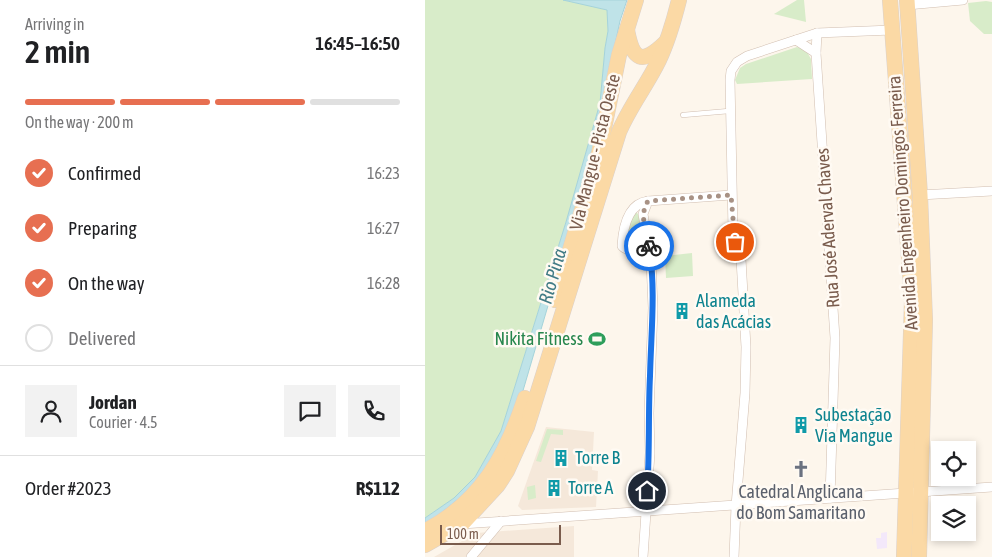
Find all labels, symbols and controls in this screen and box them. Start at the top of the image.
text: Arriving in [25,15,85,33]
text: 16:45–16:50 [315,32,400,54]
text: 2 min [25,33,90,70]
street label: Via Mangue - Pista Oeste [565,72,624,232]
street label: Avenida Engenheiro Domingos Ferreira [883,75,922,331]
text: On the way · 200 m [25,113,134,131]
street label: Rua José Aderval Chaves [811,147,844,309]
icon: check [25,159,53,187]
text: Confirmed [68,162,141,184]
text: 16:23 [367,164,400,182]
icon: check [25,214,53,242]
text: Preparing [68,217,137,239]
text: 16:27 [367,219,400,237]
courier [624,221,674,271]
pin [714,221,756,263]
icon: bag [721,228,749,256]
icon: bike [635,232,663,260]
water label: Rio Pina [534,246,570,306]
icon: check [25,269,53,297]
text: On the way [68,272,145,294]
text: 16:28 [367,274,400,292]
place label: Alameda das Acácias [696,290,771,332]
building icon: Alameda das Acácias [672,301,692,321]
text: Delivered [68,327,136,349]
place label: Nikita Fitness [495,328,583,349]
sports icon: Nikita Fitness [587,329,607,349]
button: person [25,385,77,437]
button: chat [284,385,336,437]
button: phone [348,385,400,437]
text: Jordan [89,391,137,413]
place label: Subestação Via Mangue [815,404,893,446]
text: Courier · 4.5 [89,413,158,431]
building icon: Subestação Via Mangue [791,415,811,435]
map controls [931,441,976,541]
button: locate [931,441,976,486]
place label: Torre B [575,447,621,468]
building icon: Torre B [551,448,571,468]
church icon: Catedral Anglicana do Bom Samaritano [791,459,811,479]
pin [626,470,668,512]
text: Order #2023 [25,477,112,499]
text: R$112 [356,477,400,499]
place label: Torre A [568,477,614,498]
icon: home [633,477,661,505]
building icon: Torre A [544,478,564,498]
place label: Catedral Anglicana do Bom Samaritano [736,481,866,523]
button: layers [931,496,976,541]
scale bar [440,522,561,545]
text: 100 m [447,526,479,542]

